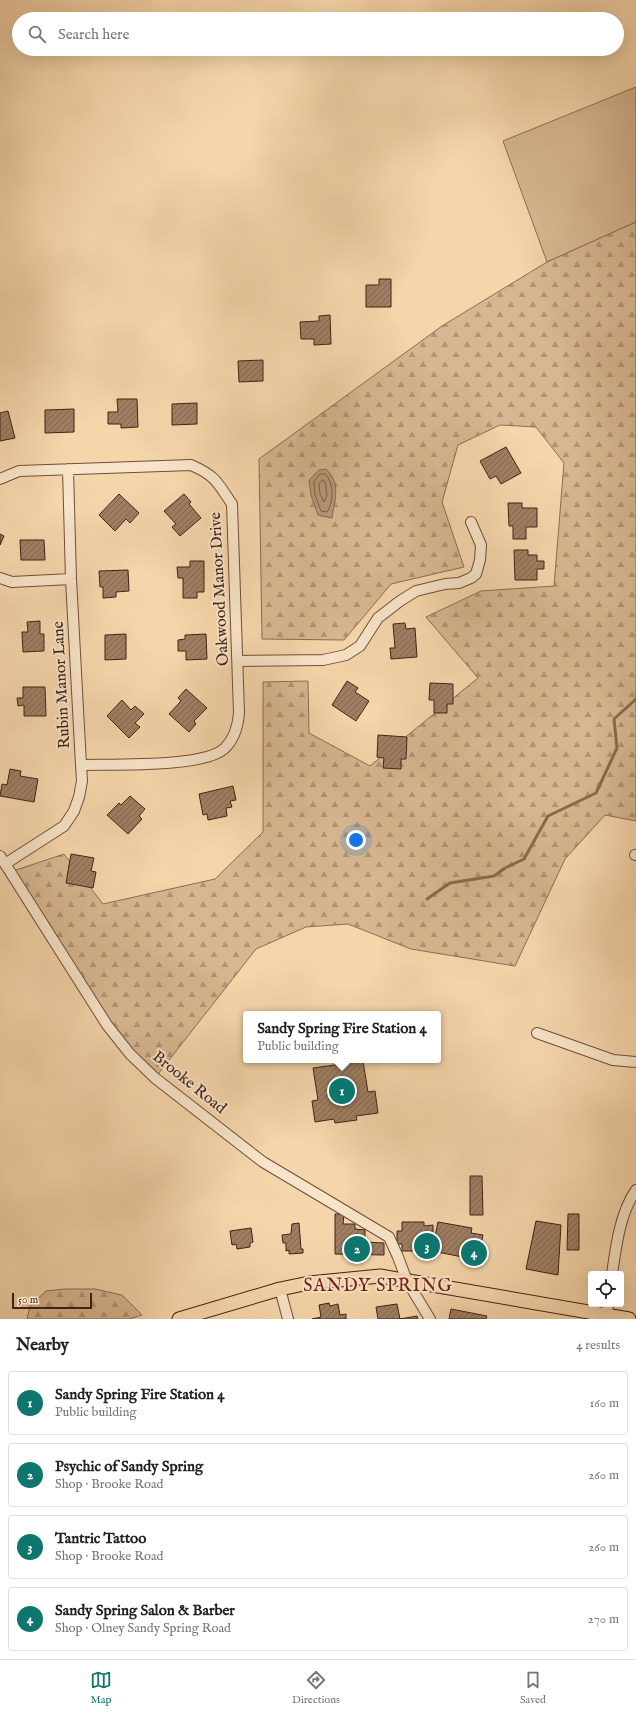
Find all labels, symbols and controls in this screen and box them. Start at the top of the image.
search box [12,12,624,56]
icon: search [26,23,48,45]
text: Search here [58,25,129,44]
street label: Oakwood Manor Drive [206,512,234,666]
street label: Rubin Manor Lane [49,621,75,749]
your location [346,830,366,850]
popup [243,1011,441,1063]
text: Sandy Spring Fire Station 4 [257,1019,427,1038]
text: Public building [257,1038,339,1055]
street label: Brooke Road [148,1047,230,1119]
pin: 1 [329,1076,355,1106]
pin: 3 [414,1231,440,1261]
pin: 2 [344,1234,370,1264]
pin: 4 [461,1238,487,1268]
map controls [588,1271,624,1307]
button: locate [588,1271,624,1307]
district label: SANDY SPRING [303,1275,453,1298]
scale bar [12,1291,92,1310]
text: 50 m [18,1293,38,1307]
text: Nearby [16,1335,69,1356]
text: 4 results [576,1337,620,1354]
text: Sandy Spring Fire Station 4 [55,1385,225,1404]
text: 1 [28,1395,32,1412]
text: 160 m [589,1395,619,1412]
text: Public building [55,1404,137,1421]
text: Psychic of Sandy Spring [55,1457,203,1476]
text: 2 [27,1467,33,1484]
text: 260 m [588,1467,619,1484]
text: Shop · Brooke Road [55,1476,164,1493]
text: Tantric Tattoo [55,1529,146,1548]
text: 3 [28,1539,32,1556]
text: 260 m [588,1539,619,1556]
text: Shop · Brooke Road [55,1548,164,1565]
text: Sandy Spring Salon & Barber [55,1601,235,1620]
text: 4 [27,1611,33,1628]
text: 270 m [588,1611,619,1628]
text: Shop · Olney Sandy Spring Road [55,1620,231,1637]
tab: Map [90,1669,112,1707]
tab: Directions [292,1669,340,1707]
tab: Saved [520,1669,546,1707]

